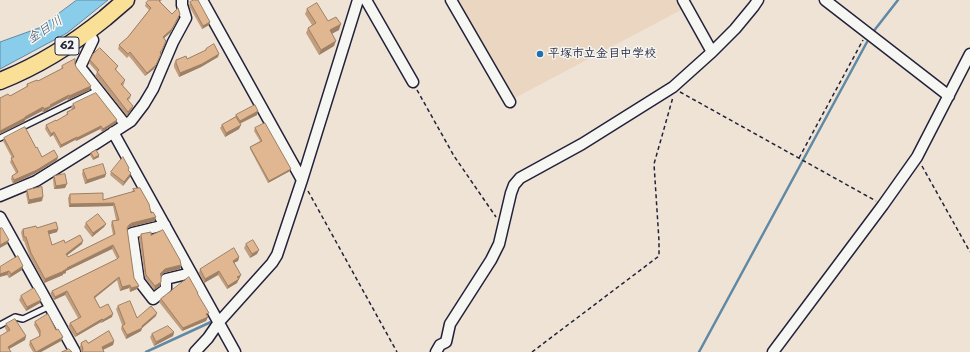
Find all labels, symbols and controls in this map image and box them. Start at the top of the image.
water label: 金目川 [24,13,66,47]
road number: 62 [55,37,79,55]
place label: 平塚市立金目中学校 [548,47,656,61]
marker: 平塚市立金目中学校 [535,49,545,59]

